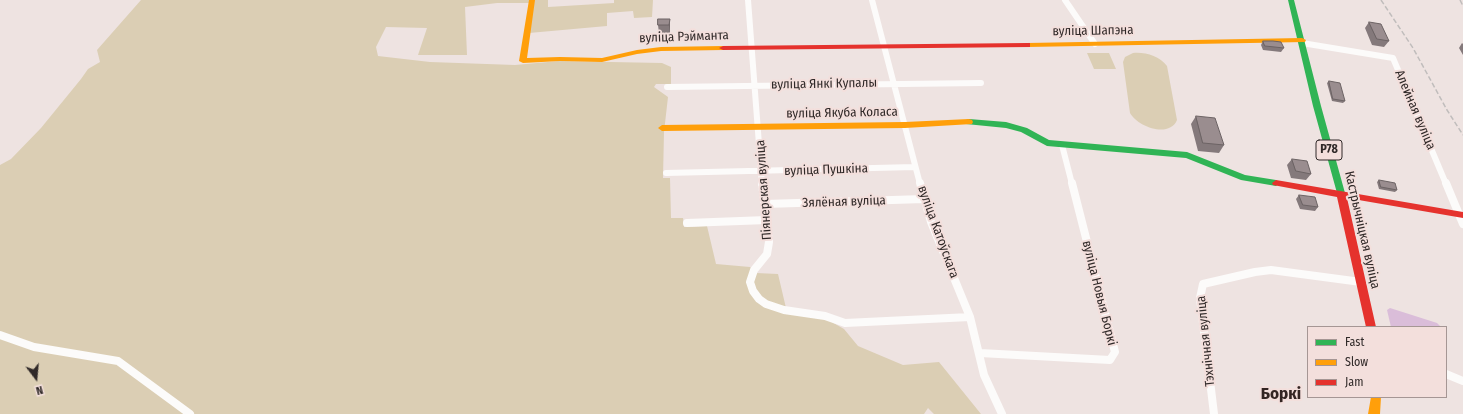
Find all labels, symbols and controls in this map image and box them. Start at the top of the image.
street label: вуліца Шапэна [1052,22,1134,40]
street label: вуліца Рэйманта [639,28,729,46]
street label: Алейная вуліца [1391,68,1439,152]
street label: вуліца Янкі Купалы [771,75,877,93]
street label: вуліца Якуба Коласа [786,104,898,122]
street label: Піянерская вуліца [753,139,775,241]
road number: Р78 [1316,140,1342,160]
street label: вуліца Пушкіна [784,161,868,179]
street label: Кастрычніцкая вуліца [1341,170,1383,290]
street label: вуліца Катоўскага [914,184,962,280]
street label: Зялёная вуліца [802,193,886,211]
street label: вуліца Новыя Боркі [1078,239,1120,347]
street label: Тэхнічная вуліца [1193,295,1219,387]
legend [1307,326,1447,398]
text: Fast [1345,335,1364,349]
text: Slow [1345,355,1368,369]
north arrow [16,358,56,398]
text: Jam [1345,375,1363,389]
text: N [34,383,44,397]
district label: Боркі [1261,384,1301,404]

